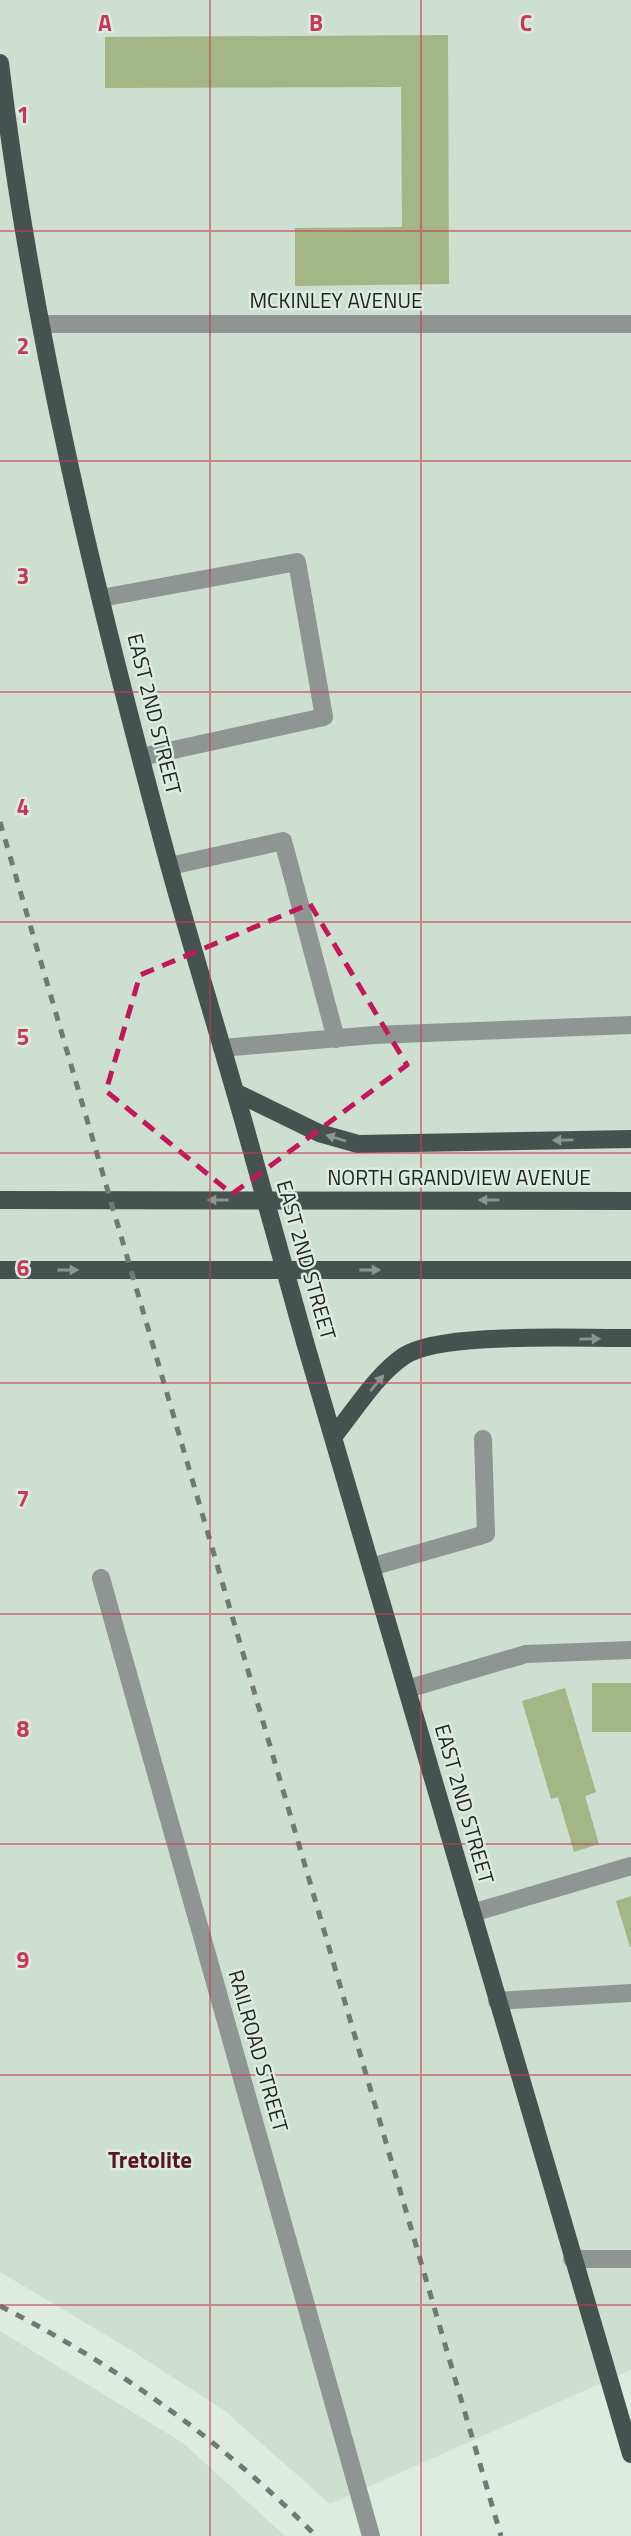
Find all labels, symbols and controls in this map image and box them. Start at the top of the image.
text: A [98,5,112,40]
text: B [309,5,323,40]
text: C [520,5,532,40]
text: 1 [17,97,29,132]
street label: MCKINLEY AVENUE [249,284,423,316]
text: 2 [17,328,29,363]
text: 3 [17,558,29,593]
street label: EAST 2ND STREET [120,630,190,798]
text: 4 [17,789,29,824]
text: 5 [17,1019,29,1054]
one-way arrow [325,1133,346,1143]
one-way arrow [552,1135,574,1146]
street label: NORTH GRANDVIEW AVENUE [327,1161,591,1193]
street label: EAST 2ND STREET [269,1176,345,1343]
one-way arrow [207,1194,229,1206]
one-way arrow [478,1194,500,1206]
text: 6 [17,1250,30,1285]
one-way arrow [57,1264,79,1276]
one-way arrow [359,1264,381,1276]
one-way arrow [579,1333,601,1344]
one-way arrow [369,1375,384,1392]
text: 7 [17,1481,29,1516]
text: 8 [17,1711,30,1746]
street label: EAST 2ND STREET [427,1720,503,1887]
text: 9 [17,1942,30,1977]
street label: RAILROAD STREET [221,1966,297,2136]
district label: Tretolite [108,2142,192,2177]

